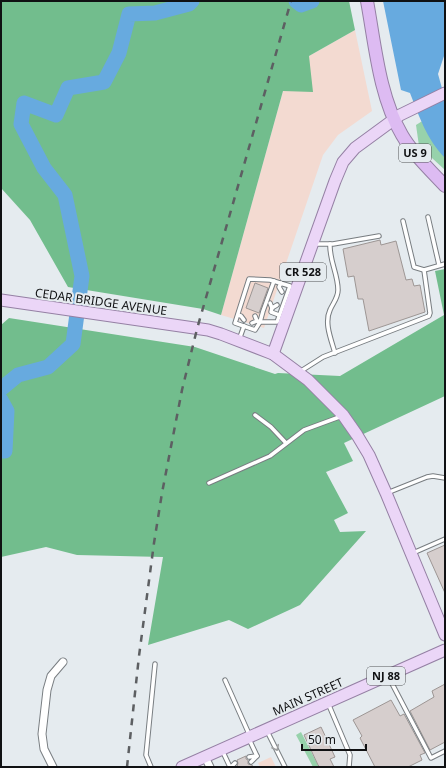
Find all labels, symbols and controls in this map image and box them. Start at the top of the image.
road number: US 9 [399,144,431,162]
road number: CR 528 [280,263,326,281]
street label: CEDAR BRIDGE AVENUE [34,284,168,319]
road number: NJ 88 [367,667,405,685]
street label: MAIN STREET [270,673,346,720]
scale bar [302,726,366,752]
text: 50 m [308,731,336,748]
one-way arrow [271,744,279,752]

